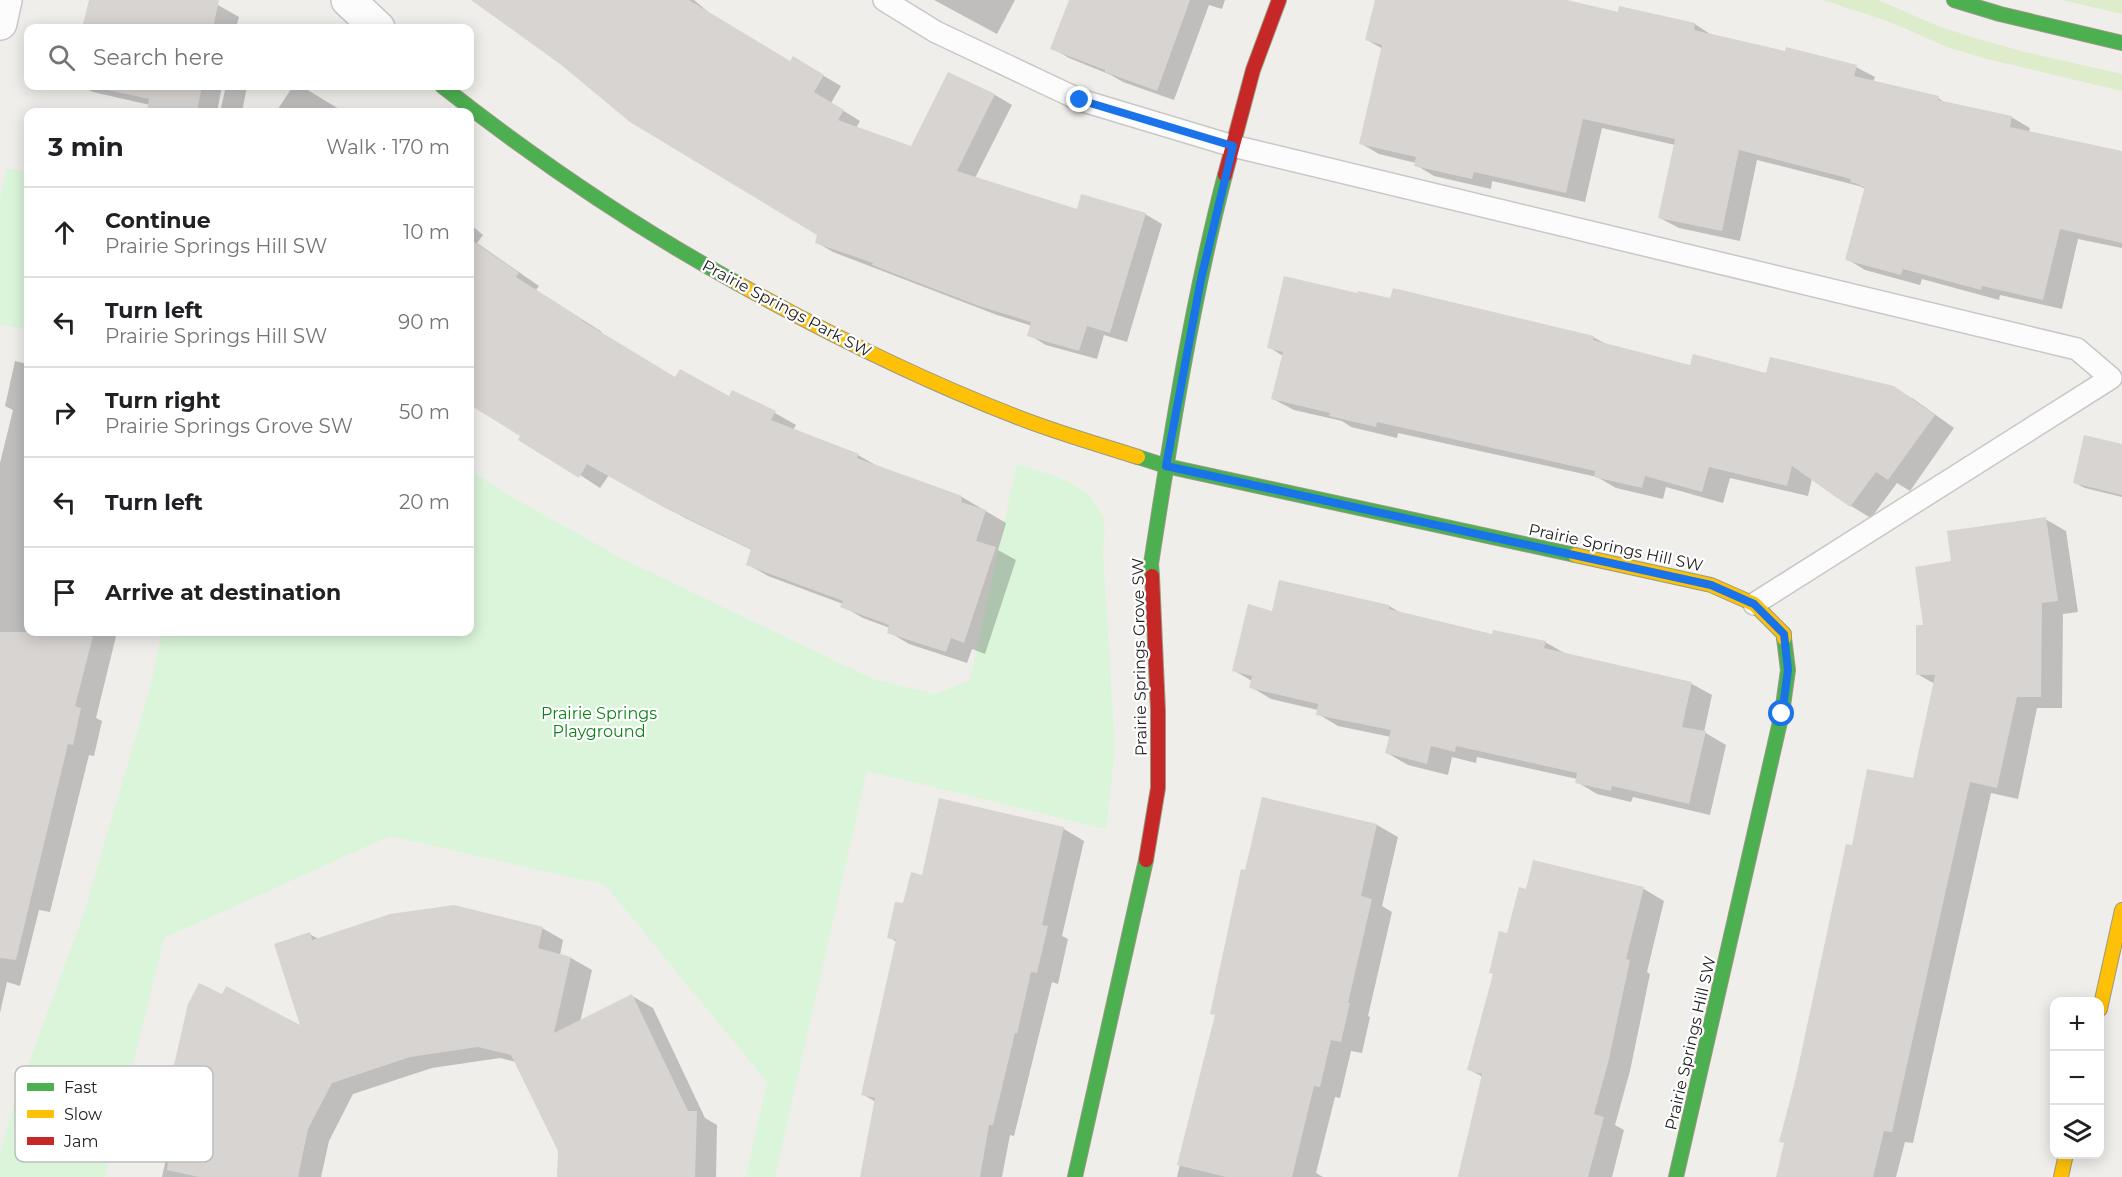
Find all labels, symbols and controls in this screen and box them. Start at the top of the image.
search box [24,24,474,90]
icon: search [45,41,78,74]
text: Search here [93,44,224,71]
route end [1066,86,1092,112]
text: 3 min [48,131,124,163]
text: Walk · 170 m [326,135,450,159]
text: Continue [105,207,211,234]
icon: ahead [48,216,81,249]
text: 10 m [403,220,450,244]
text: Prairie Springs Hill SW [105,234,327,258]
street label: Prairie Springs Park SW [699,256,875,361]
text: Turn left [105,297,203,324]
icon: left [48,306,81,339]
text: 90 m [398,310,450,334]
text: Prairie Springs Hill SW [105,324,327,348]
text: Turn right [105,387,220,414]
icon: right [48,396,81,429]
text: 50 m [399,400,450,424]
text: Prairie Springs Grove SW [105,414,353,438]
icon: left [48,486,81,519]
text: Turn left [105,489,203,516]
text: 20 m [399,490,450,514]
street label: Prairie Springs Hill SW [1527,520,1705,575]
street label: Prairie Springs Grove SW [1128,557,1151,756]
icon: arrive [48,576,81,609]
text: Arrive at destination [105,579,341,606]
route start [1768,700,1794,726]
park label: Prairie Springs Playground [541,704,657,741]
street label: Prairie Springs Hill SW [1661,954,1720,1132]
map controls [2050,997,2104,1159]
button: + [2050,997,2104,1051]
button: − [2050,1051,2104,1105]
legend [15,1066,213,1162]
text: Fast [64,1078,98,1097]
text: Slow [64,1105,102,1124]
button: layers [2050,1105,2104,1159]
text: Jam [63,1132,98,1151]

